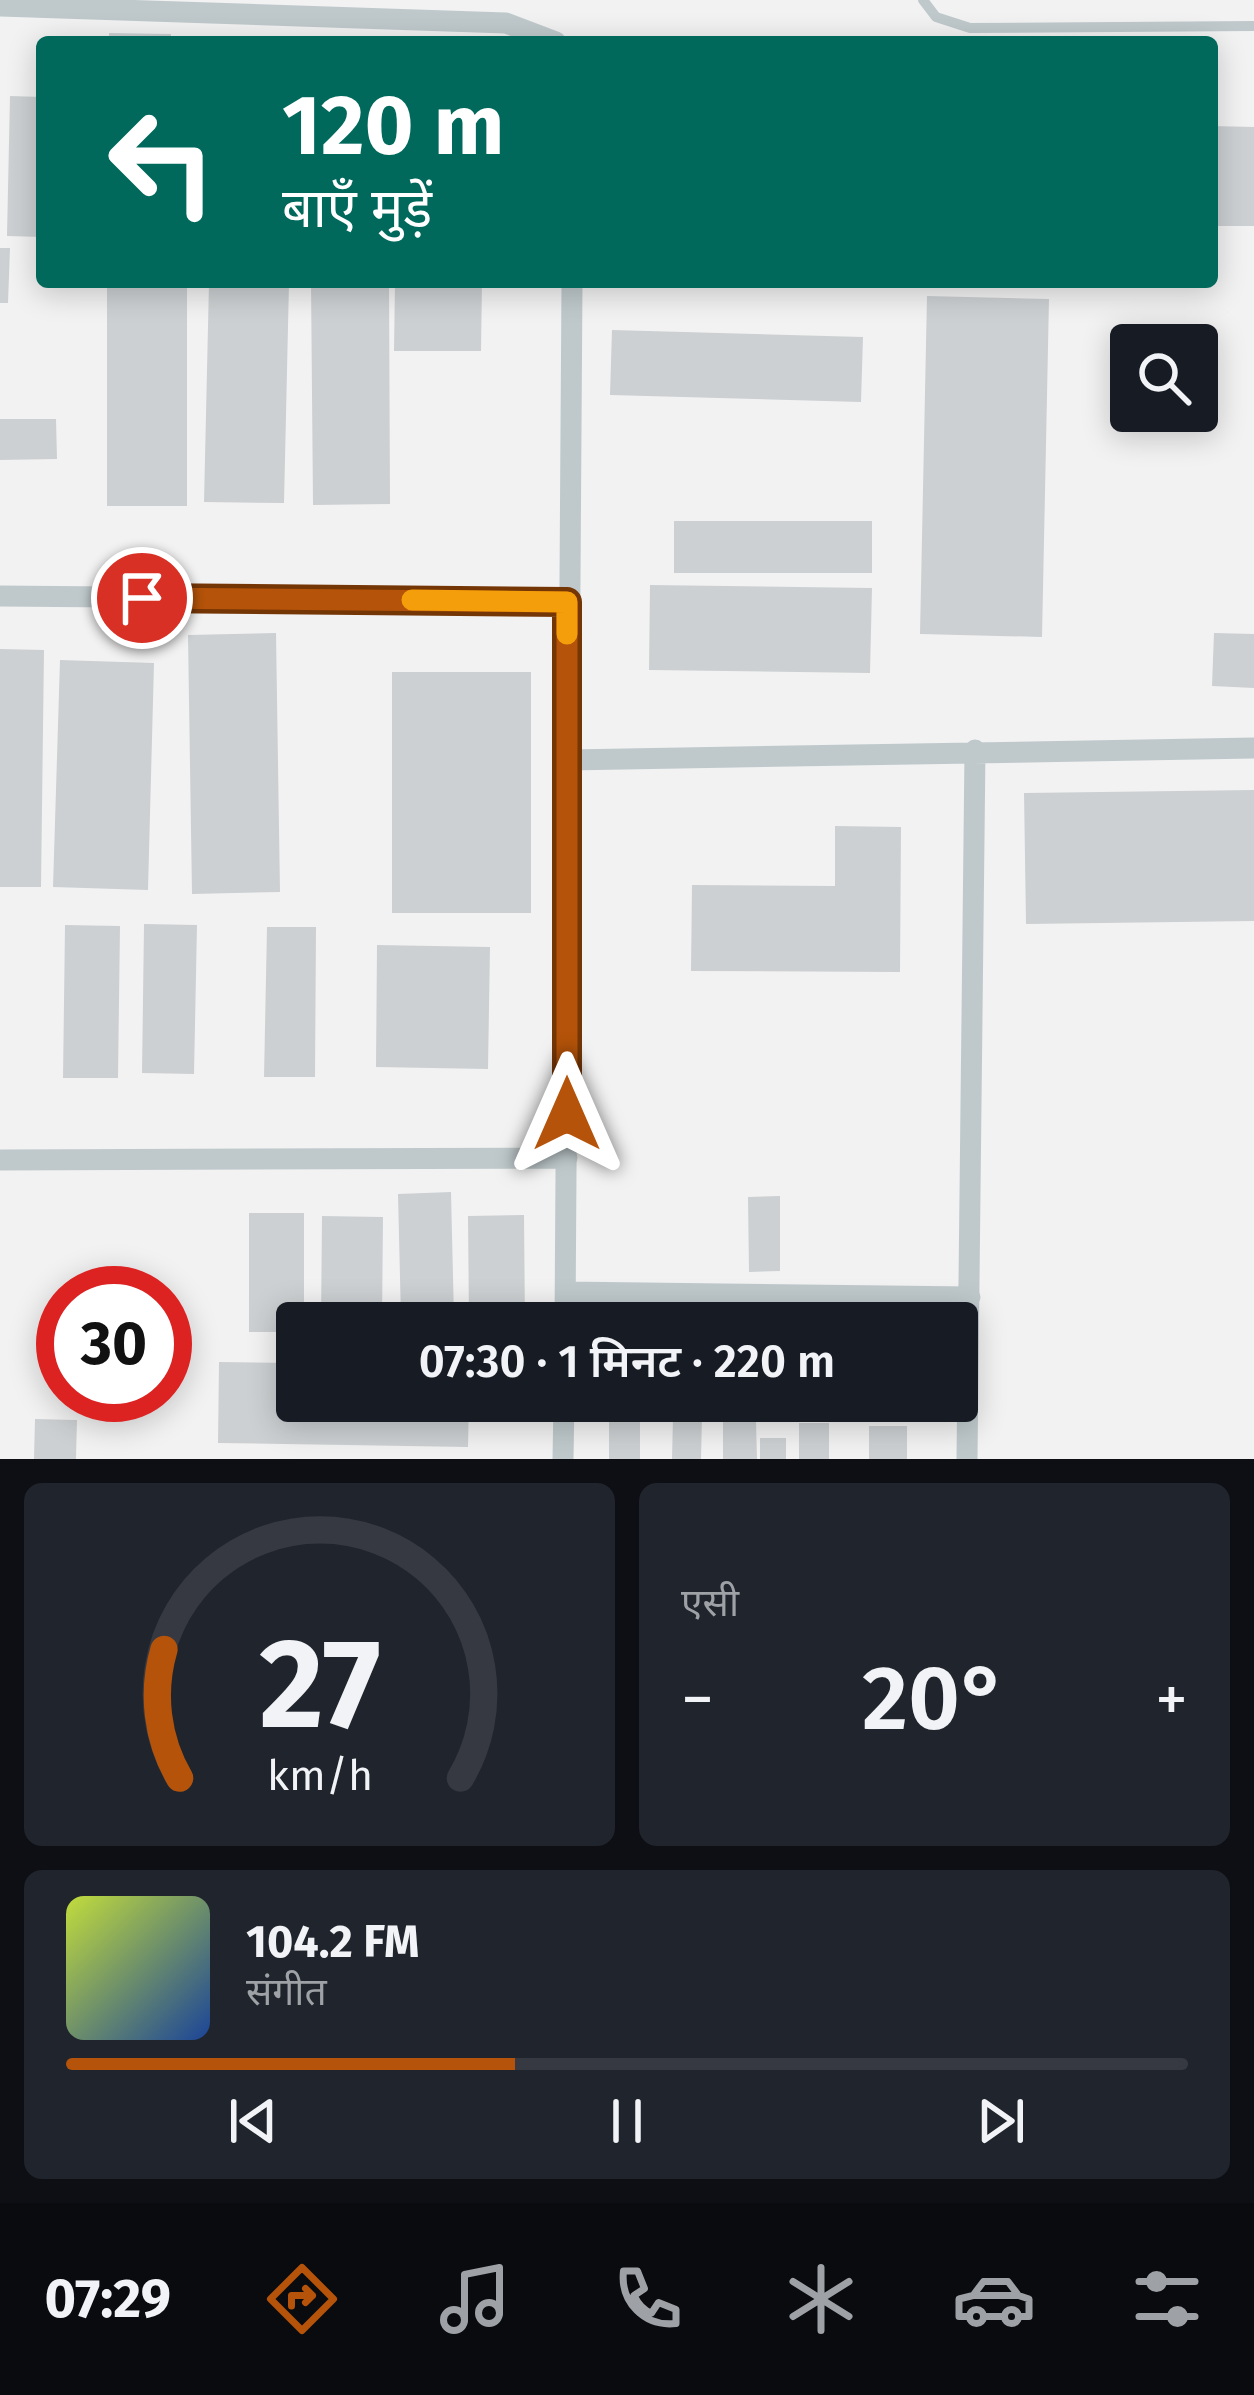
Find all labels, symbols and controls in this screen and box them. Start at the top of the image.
text: 120 m [282,75,504,176]
icon: left [84,84,240,240]
text: बाएँ मुड़ें [282,177,432,241]
map controls [1110,324,1218,432]
button: search [1110,324,1218,432]
pin [91,547,193,649]
icon: arrive [109,565,175,631]
position arrow [504,1051,630,1177]
speed limit sign: 30 [36,1266,192,1422]
text: 07:30 · 1 मिनट · 220 m [419,1335,835,1389]
text: एसी [681,1580,739,1626]
text: 27 [259,1610,380,1760]
text: 20° [862,1645,1007,1753]
text: − [681,1660,714,1739]
text: + [1155,1660,1188,1739]
text: km/h [266,1749,373,1800]
text: 104.2 FM [246,1915,419,1969]
text: संगीत [246,1969,327,2015]
icon: previous [220,2088,286,2154]
icon: pause [594,2088,660,2154]
icon: next [968,2088,1034,2154]
icon: directions [260,2257,344,2341]
icon: music [433,2257,517,2341]
icon: phone [606,2257,690,2341]
icon: climate [779,2257,863,2341]
icon: car [952,2257,1036,2341]
icon: filters [1125,2257,1209,2341]
text: 07:29 [45,2267,171,2331]

